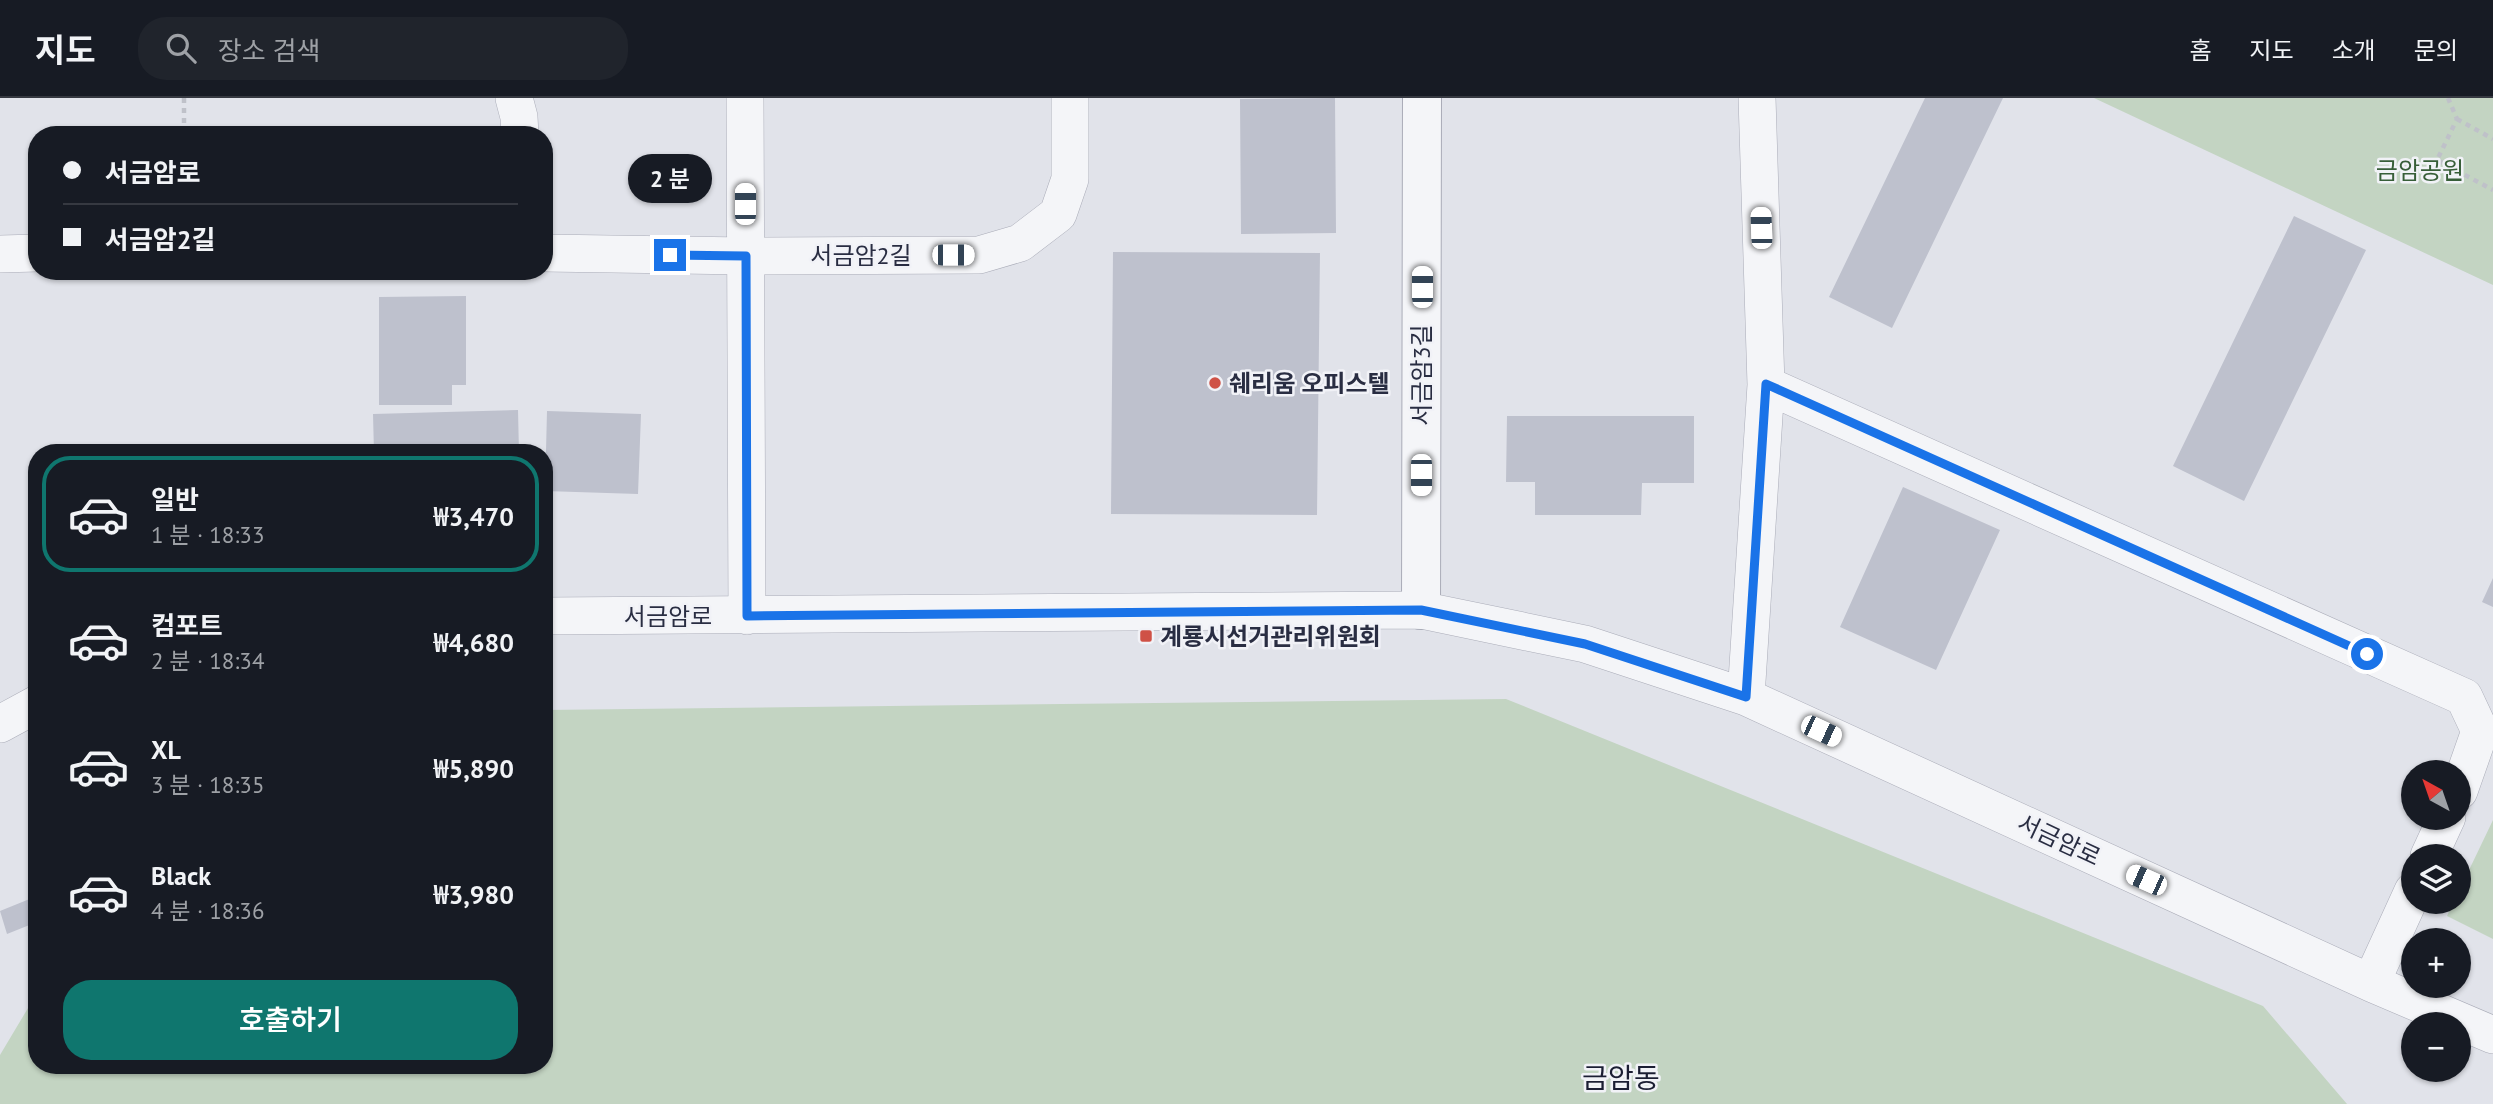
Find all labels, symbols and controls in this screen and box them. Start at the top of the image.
search box [138,17,628,80]
text: 지도 [35,28,96,71]
icon: search [162,29,200,67]
text: 장소 검색 [218,34,320,67]
text: 홈 [2189,35,2211,66]
text: 지도 [2249,35,2294,66]
text: 소개 [2332,35,2376,66]
text: 문의 [2414,35,2458,66]
callout: 2 분 [628,153,712,202]
park label: 금암공원 [2376,155,2464,186]
text: 서금암로 [105,156,201,189]
text: 2 분 [650,164,690,193]
car [735,183,756,225]
car [1750,207,1773,249]
text: 서금암2길 [105,223,215,256]
route end [654,239,686,271]
street label: 서금암2길 [810,240,912,271]
car [933,245,975,266]
car [1412,266,1433,308]
street label: 서금암3길 [1406,324,1437,426]
place label: 쉐리움 오피스텔 [1229,368,1390,399]
marker: 쉐리움 오피스텔 [1207,375,1223,391]
car [1411,454,1432,496]
icon: car [67,483,130,546]
text: 일반 [151,483,199,516]
text: ₩3,470 [433,500,514,533]
text: 1 분 · 18:33 [151,520,264,549]
street label: 서금암로 [624,601,712,632]
icon: car [67,609,130,672]
text: 컴포트 [151,609,223,642]
place label: 계룡시선거관리위원회 [1160,621,1381,652]
text: ₩4,680 [433,626,514,659]
marker: 계룡시선거관리위원회 [1138,628,1154,644]
route start [2351,638,2383,670]
text: 2 분 · 18:34 [151,646,264,675]
car [1798,713,1845,749]
text: XL [151,733,181,766]
icon: car [67,735,130,798]
text: ₩5,890 [433,752,514,785]
north arrow [2401,760,2471,830]
map controls [2401,760,2471,1082]
text: 3 분 · 18:35 [151,770,264,799]
street label: 서금암로 [2012,807,2106,873]
button: layers [2401,844,2471,914]
text: Black [151,859,211,892]
icon: car [67,861,130,924]
car [2123,862,2170,898]
text: ₩3,980 [433,878,514,911]
text: 4 분 · 18:36 [151,896,264,925]
button: + [2401,928,2471,998]
button: 호출하기 [63,980,518,1060]
button: − [2401,1012,2471,1082]
district label: 금암동 [1582,1059,1660,1096]

